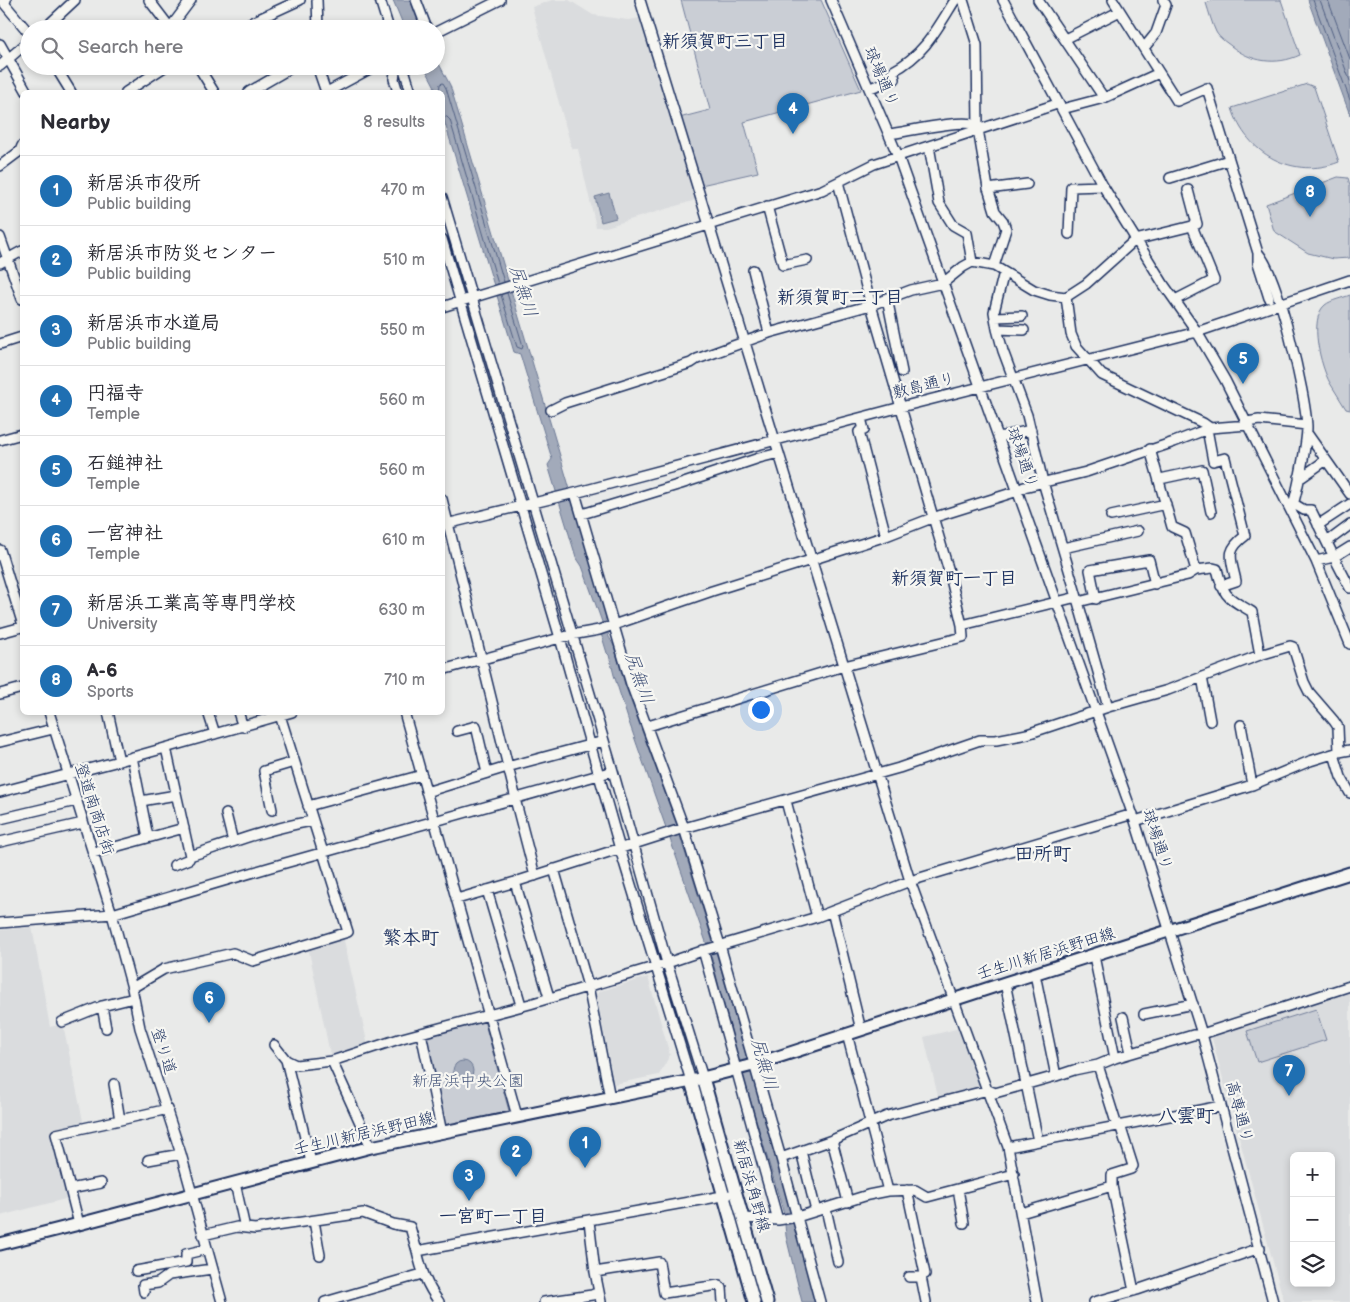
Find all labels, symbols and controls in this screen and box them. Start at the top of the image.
search box [20,20,445,75]
district label: 新須賀町三丁目 [662,31,788,52]
icon: search [38,34,66,62]
text: Search here [78,36,183,59]
street label: 球場通り [860,44,902,110]
pin: 4 [777,93,809,134]
text: Nearby [40,110,110,135]
text: 8 results [363,113,425,132]
text: 新居浜市役所 [87,172,201,195]
pin: 8 [1294,176,1326,217]
text: 1 [53,181,59,200]
text: 470 m [380,181,425,200]
text: Public building [87,195,191,214]
text: 新居浜市防災センター [87,242,277,265]
text: 2 [51,251,61,270]
text: 510 m [383,251,425,270]
water label: 尻無川 [505,262,541,320]
text: Public building [87,265,191,284]
district label: 新須賀町二丁目 [777,287,903,308]
text: 新居浜市水道局 [87,312,220,335]
text: 3 [51,321,61,340]
text: 550 m [380,321,425,340]
text: Public building [87,335,191,354]
pin: 5 [1227,343,1259,384]
street label: 敷島通り [891,369,957,403]
text: 円福寺 [87,382,144,405]
text: 4 [51,391,61,410]
text: 560 m [379,391,425,410]
text: Temple [87,405,140,424]
street label: 球場通り [1003,425,1041,491]
text: 石鎚神社 [87,452,163,475]
text: 5 [51,461,61,480]
text: 560 m [379,461,425,480]
text: Temple [87,475,140,494]
text: 一宮神社 [87,522,163,545]
text: 6 [51,531,61,550]
text: 610 m [382,531,425,550]
text: Temple [87,545,140,564]
district label: 新須賀町一丁目 [891,568,1017,589]
text: 新居浜工業高等専門学校 [87,592,296,615]
text: 7 [52,601,60,620]
text: 630 m [378,601,425,620]
text: University [87,615,158,634]
water label: 尻無川 [620,649,658,707]
text: A-6 [87,660,118,683]
text: 8 [51,671,61,690]
text: 710 m [384,671,425,690]
text: Sports [87,683,134,702]
your location [748,697,774,723]
street label: 登道南商店街 [70,760,118,858]
street label: 球場通り [1138,807,1176,873]
district label: 田所町 [1014,843,1072,866]
street label: 壬生川新居浜野田線 [974,924,1118,984]
district label: 繁本町 [382,927,440,950]
pin: 6 [193,982,225,1023]
street label: 登り道 [147,1025,179,1077]
water label: 尻無川 [746,1035,782,1093]
pin: 7 [1273,1055,1305,1096]
park label: 新居浜中央公園 [412,1072,524,1091]
street label: 高専通り [1222,1079,1256,1145]
district label: 八雲町 [1157,1105,1215,1128]
street label: 壬生川新居浜野田線 [292,1109,436,1159]
pin: 1 [569,1127,601,1168]
pin: 2 [500,1136,532,1177]
street label: 新居浜角野線 [729,1137,773,1235]
map controls [1290,1152,1335,1287]
button: + [1290,1152,1335,1197]
pin: 3 [453,1160,485,1201]
button: − [1290,1197,1335,1242]
district label: 一宮町一丁目 [439,1206,547,1227]
button: layers [1290,1242,1335,1287]

